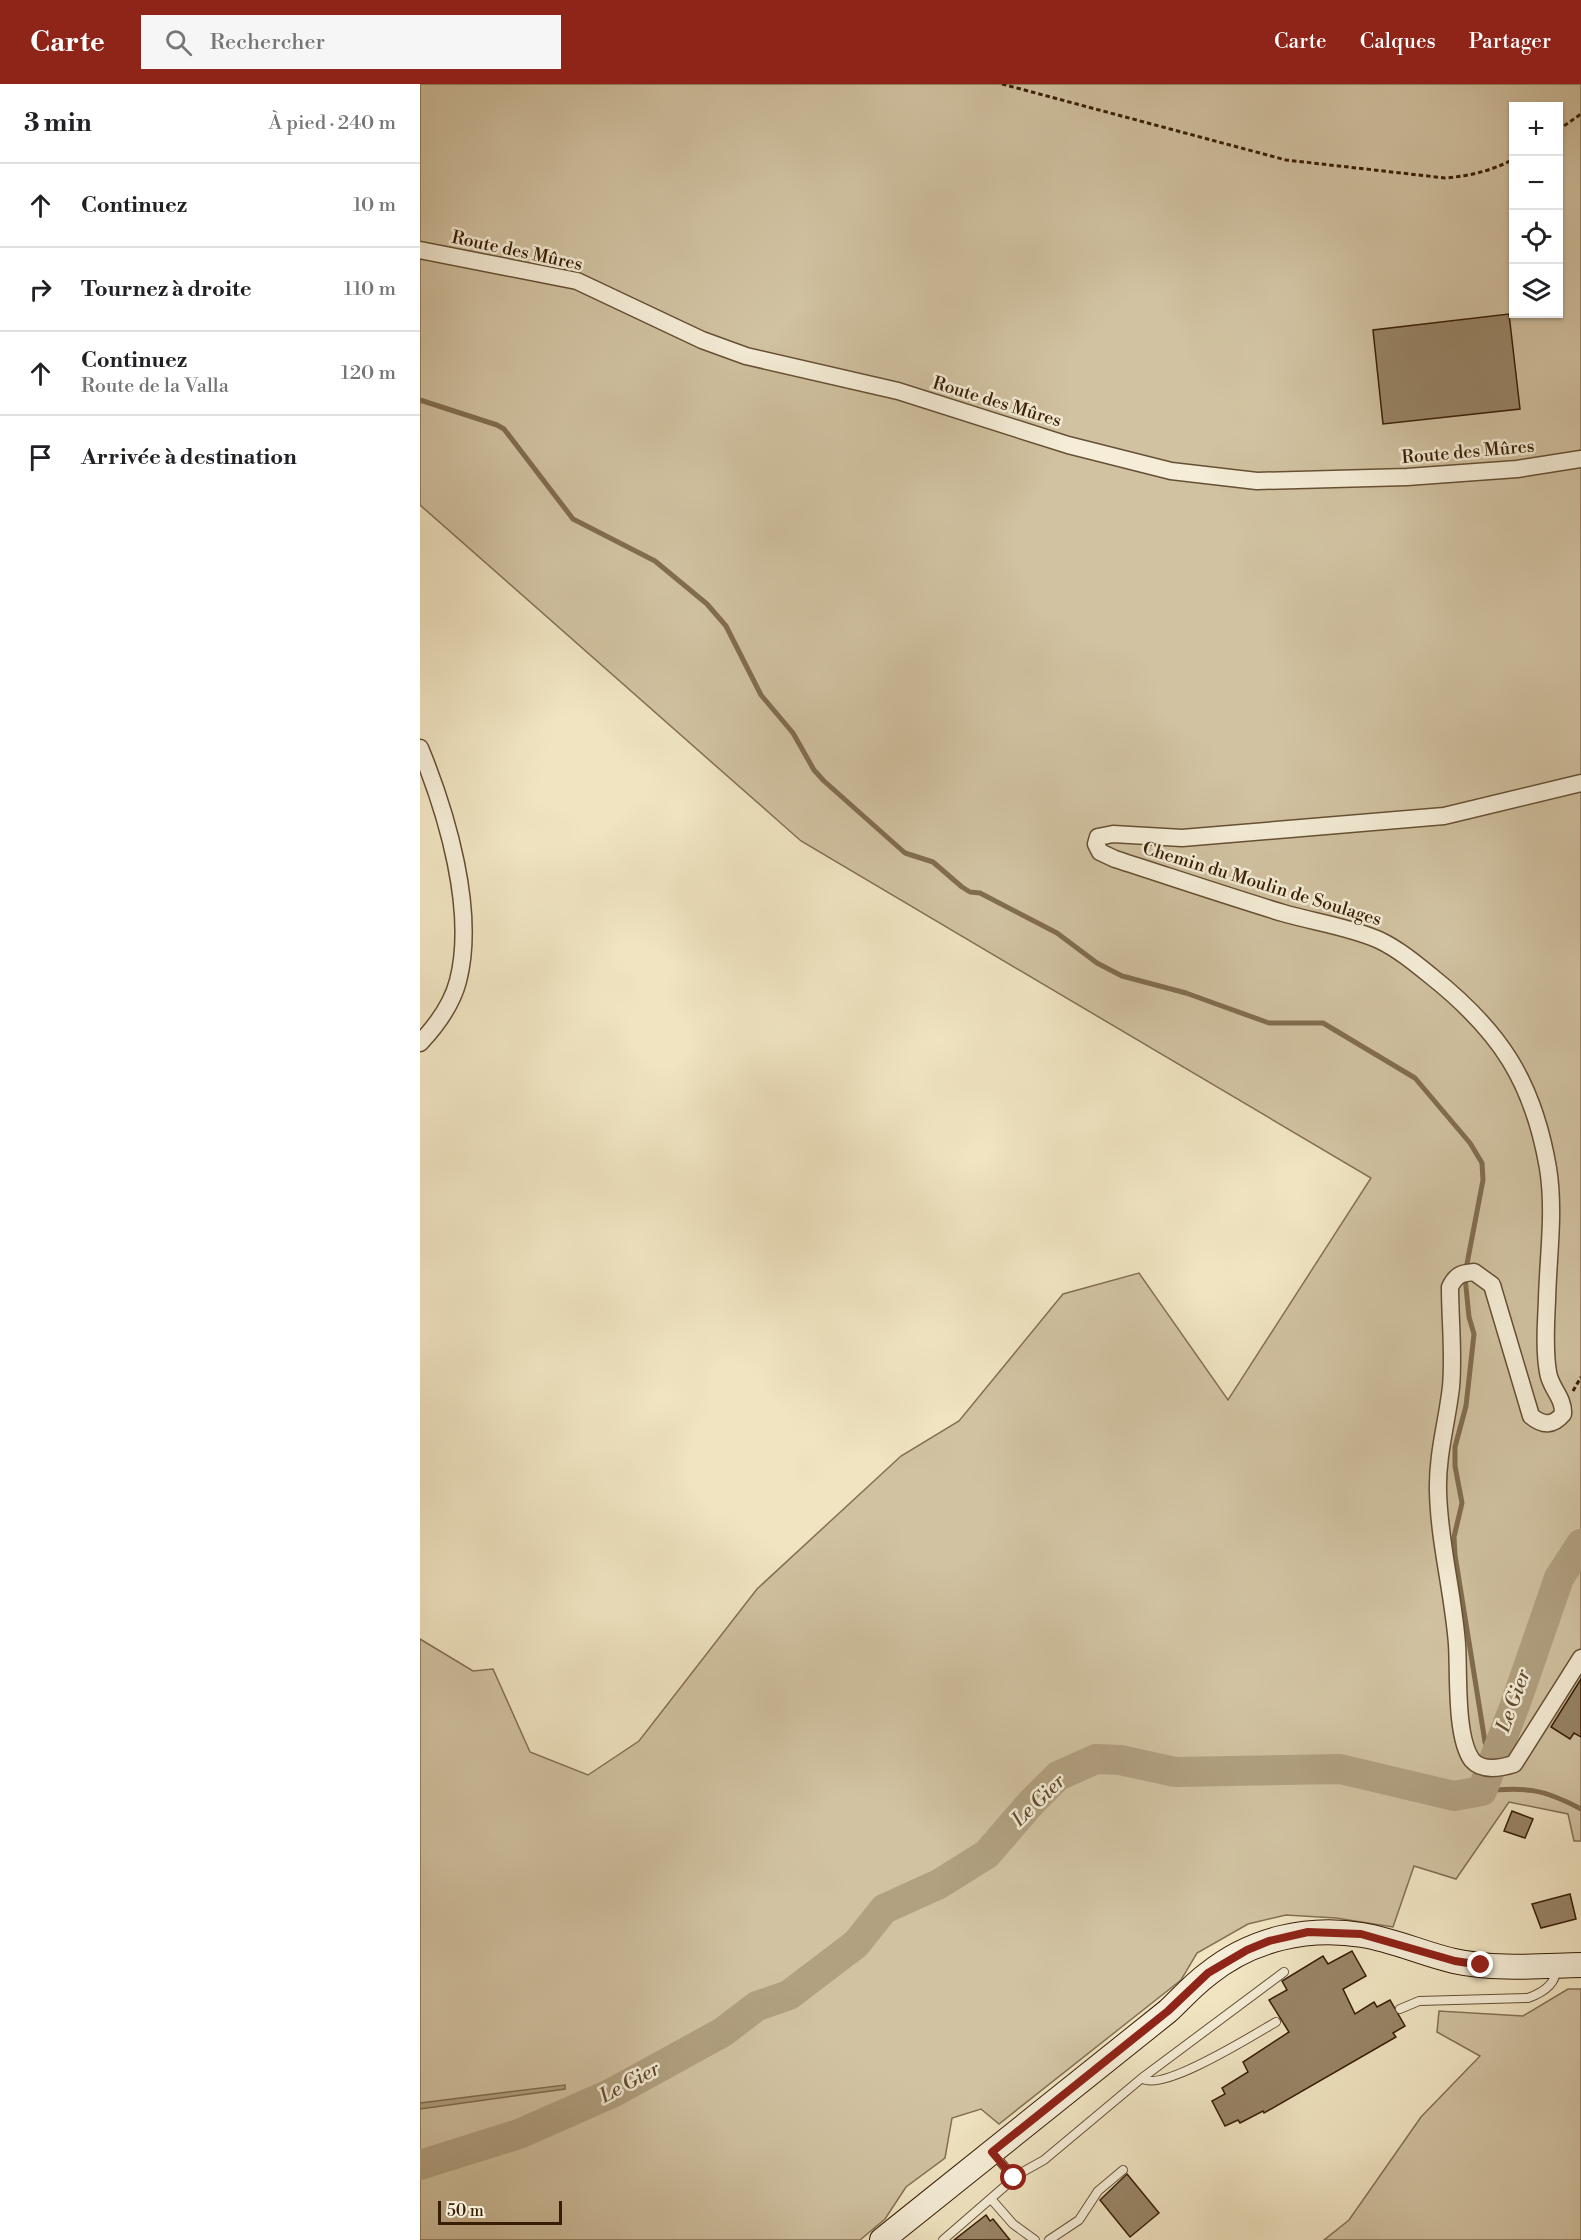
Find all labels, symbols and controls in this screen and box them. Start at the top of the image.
search box [141,15,561,69]
text: Carte [30,25,105,60]
icon: search [162,26,195,59]
text: Rechercher [210,29,325,56]
text: Carte [1274,29,1327,55]
text: Calques [1360,29,1436,55]
text: Partager [1469,29,1551,55]
map controls [1509,102,1563,318]
button: + [1509,102,1563,156]
text: 3 min [24,107,92,139]
text: À pied · 240 m [269,111,396,136]
button: − [1509,156,1563,210]
icon: ahead [24,189,57,222]
text: Continuez [81,192,187,219]
text: 10 m [353,193,396,218]
button: locate [1509,210,1563,264]
street label: Route des Mûres [449,226,585,276]
button: layers [1509,264,1563,318]
icon: right [24,273,57,306]
text: Tournez à droite [81,276,252,303]
text: 110 m [344,277,396,302]
text: Continuez [81,347,187,374]
icon: ahead [24,357,57,390]
text: 120 m [341,361,396,386]
street label: Route des Mûres [930,372,1064,433]
text: Route de la Valla [81,374,229,399]
street label: Route des Mûres [1401,435,1536,469]
icon: arrive [24,441,57,474]
text: Arrivée à destination [81,444,297,471]
street label: Chemin du Moulin de Soulages [1140,837,1384,931]
water label: Le Gier [1491,1666,1537,1736]
water label: Le Gier [1006,1769,1071,1833]
route end [1467,1951,1493,1977]
water label: Le Gier [595,2057,665,2110]
route start [1000,2164,1026,2190]
scale bar [438,2198,562,2226]
text: 50 m [447,2201,484,2221]

